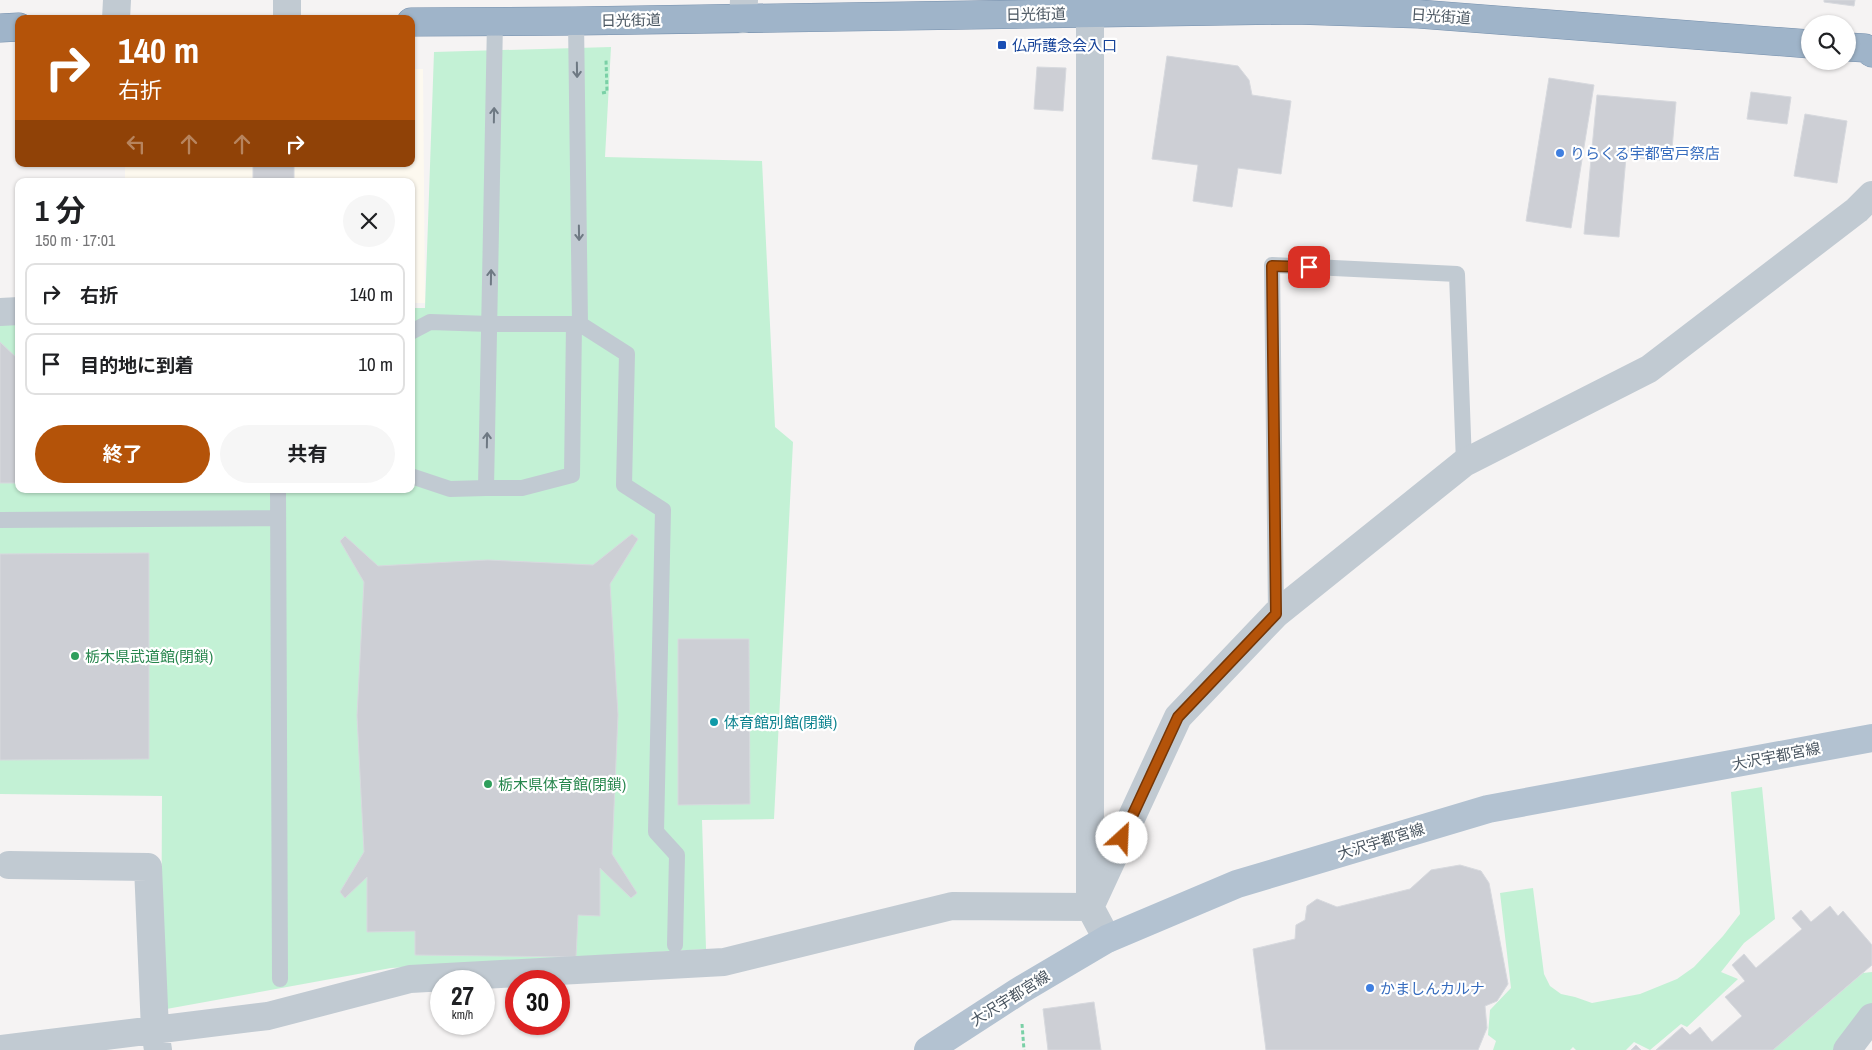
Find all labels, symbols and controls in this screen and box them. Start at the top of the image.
street label: 日光街道 [1006,3,1066,25]
street label: 日光街道 [1410,3,1472,29]
street label: 日光街道 [601,9,661,31]
map controls [1801,15,1856,70]
button: search [1801,15,1856,70]
text: 140 m [118,27,199,74]
icon: right [35,35,100,100]
place label: 仏所護念会入口 [1012,35,1117,56]
marker: 仏所護念会入口 [996,39,1008,51]
one-way arrow [572,62,582,78]
text: 右折 [118,75,162,105]
one-way arrow [489,107,498,123]
icon: left [122,130,150,158]
icon: ahead [175,130,203,158]
icon: ahead [228,130,256,158]
icon: right [281,130,309,158]
place label: りらくる宇都宮戸祭店 [1570,143,1720,164]
marker: りらくる宇都宮戸祭店 [1554,147,1566,159]
text: 1 分 [35,190,86,230]
button: close [343,195,395,247]
one-way arrow [574,224,584,240]
text: 150 m · 17:01 [35,229,115,251]
pin [1288,246,1330,288]
icon: arrive [1295,253,1323,281]
one-way arrow [486,270,496,286]
icon: right [37,280,65,308]
text: 140 m [350,281,393,307]
text: 右折 [80,282,118,308]
icon: arrive [37,350,65,378]
text: 10 m [358,351,393,377]
text: 目的地に到着 [80,352,194,378]
button: 終了 [35,425,210,483]
button: 共有 [220,425,395,483]
one-way arrow [482,432,492,448]
place label: 栃木県武道館(閉鎖) [85,646,213,667]
marker: 栃木県武道館(閉鎖) [69,650,81,662]
place label: 体育館別館(閉鎖) [724,712,837,733]
marker: 体育館別館(閉鎖) [708,716,720,728]
street label: 大沢宇都宮線 [1730,737,1822,775]
place label: 栃木県体育館(閉鎖) [498,774,626,795]
marker: 栃木県体育館(閉鎖) [482,778,494,790]
position arrow [1095,811,1147,863]
street label: 大沢宇都宮線 [1335,818,1427,864]
street label: 大沢宇都宮線 [966,965,1054,1031]
speed limit sign: 30 [505,970,570,1035]
place label: かましんカルナ [1380,978,1485,999]
text: 27 [451,979,474,1013]
marker: かましんカルナ [1364,982,1376,994]
text: km/h [452,1007,473,1023]

